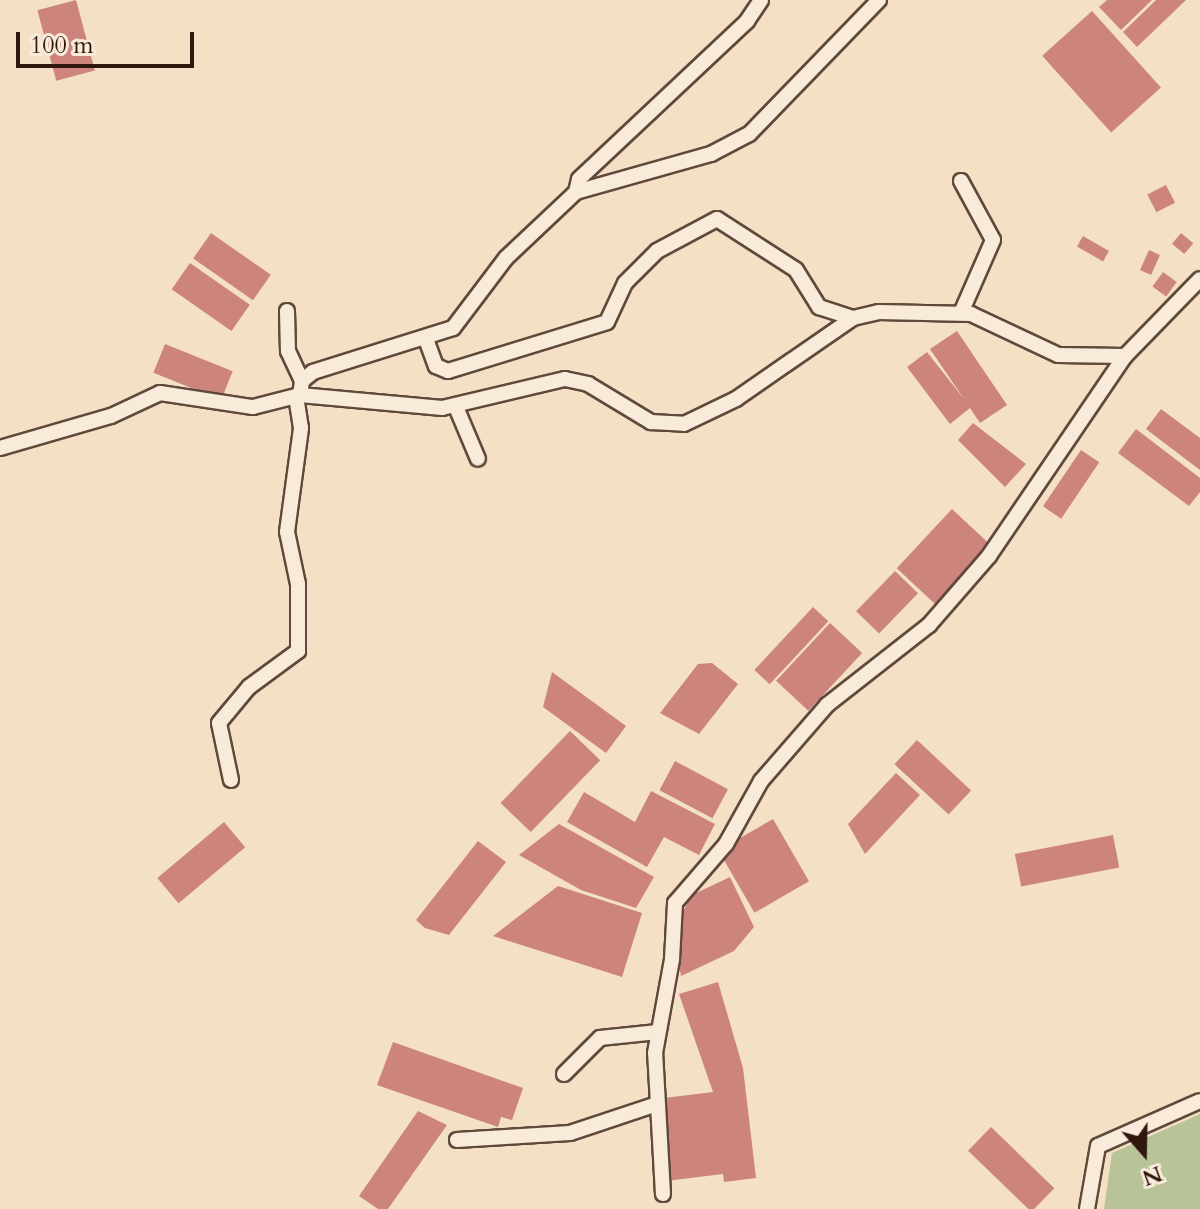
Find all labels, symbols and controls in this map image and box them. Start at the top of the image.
scale bar [20,16,198,66]
text: 100 m [30,29,94,62]
north arrow [1104,1113,1184,1193]
text: N [1138,1158,1166,1193]

